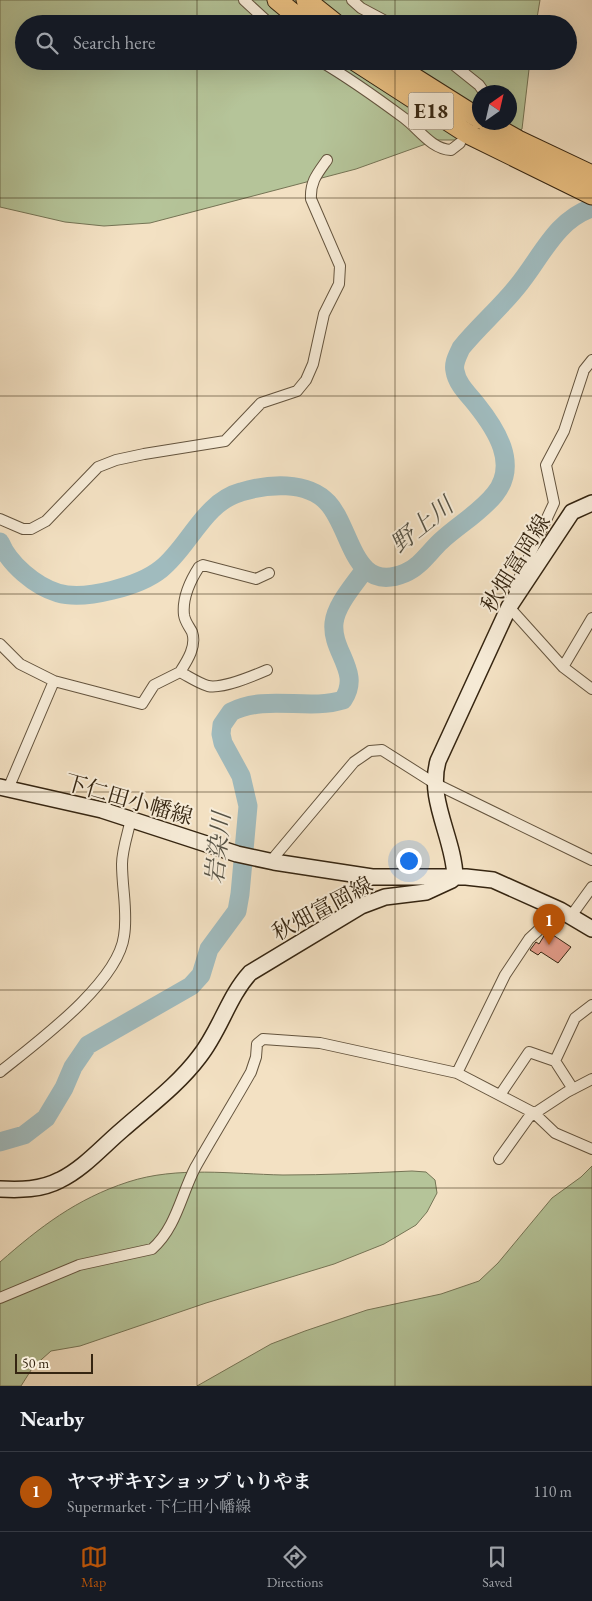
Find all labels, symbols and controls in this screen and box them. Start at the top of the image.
search box [15,15,577,70]
icon: search [33,29,61,57]
text: Search here [73,30,155,55]
north arrow [472,85,517,130]
road number: E18 [408,92,454,130]
water label: 野上川 [384,488,462,559]
street label: 秋畑富岡線 [474,509,557,618]
street label: 下仁田小幡線 [61,767,196,832]
water label: 岩染川 [198,808,237,885]
your location [396,848,422,874]
street label: 秋畑富岡線 [267,870,378,947]
pin: 1 [533,904,565,945]
scale bar [15,1351,92,1374]
text: 50 m [22,1354,49,1372]
text: Nearby [20,1405,84,1432]
text: ヤマザキYショップ いりやま [67,1469,312,1494]
text: 1 [32,1481,40,1502]
text: 110 m [533,1481,572,1502]
text: Supermarket · 下仁田小幡線 [67,1496,251,1517]
tab: Map [80,1543,108,1591]
tab: Directions [267,1543,323,1591]
tab: Saved [482,1543,512,1591]

